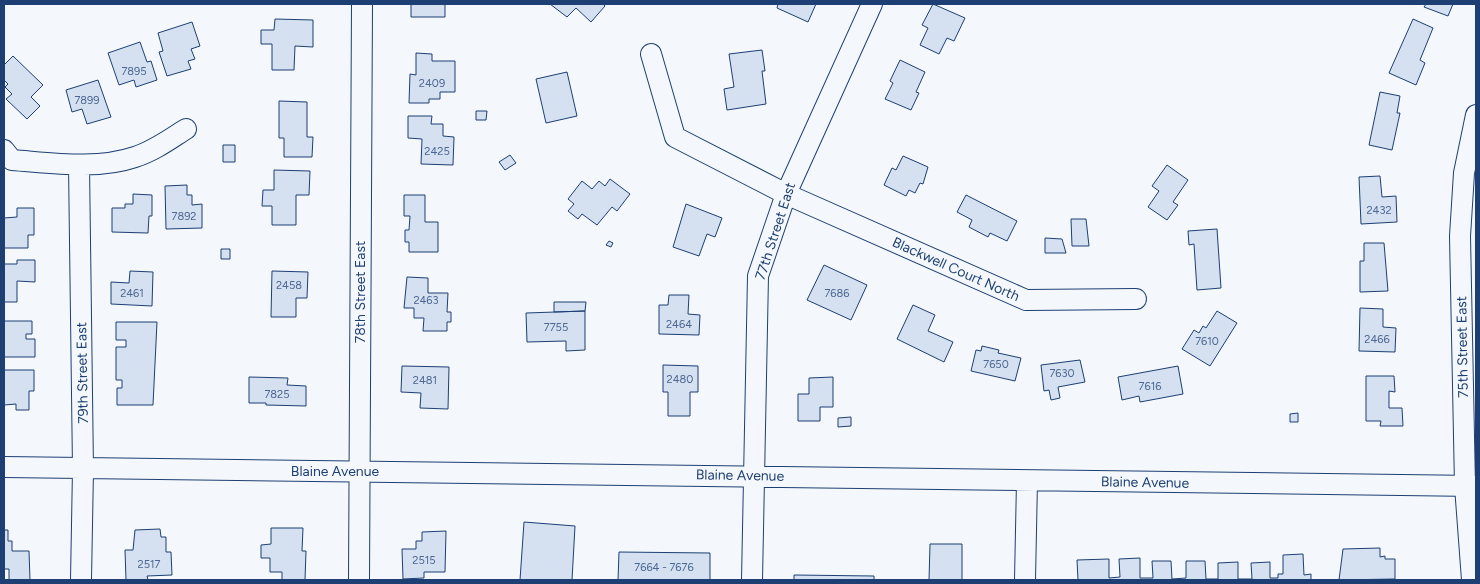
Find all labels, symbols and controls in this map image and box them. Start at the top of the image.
house number: 7895 [121,65,147,78]
house number: 2409 [419,77,445,90]
house number: 7899 [74,94,100,107]
house number: 2425 [424,145,450,158]
street label: 77th Street East [752,180,799,282]
house number: 2432 [1366,204,1392,217]
house number: 7892 [171,210,197,223]
street label: Blackwell Court North [890,234,1022,305]
street label: 78th Street East [352,241,369,343]
house number: 2458 [276,279,302,292]
house number: 2461 [120,287,144,300]
house number: 7686 [824,287,850,300]
house number: 2463 [413,294,439,307]
street label: 75th Street East [1453,296,1472,398]
house number: 2464 [666,318,692,331]
house number: 7755 [544,321,568,334]
street label: 79th Street East [73,322,92,424]
house number: 2466 [1364,333,1390,346]
house number: 7610 [1195,335,1219,348]
house number: 7650 [983,358,1009,371]
house number: 7630 [1049,367,1075,380]
house number: 2480 [667,373,693,386]
house number: 2481 [413,374,437,387]
house number: 7616 [1139,380,1161,393]
house number: 7825 [264,388,290,401]
street label: Blaine Avenue [291,463,379,480]
street label: Blaine Avenue [696,466,785,485]
street label: Blaine Avenue [1101,473,1190,492]
house number: 2515 [412,554,436,567]
house number: 2517 [138,558,161,571]
house number: 7664 - 7676 [634,561,694,574]

